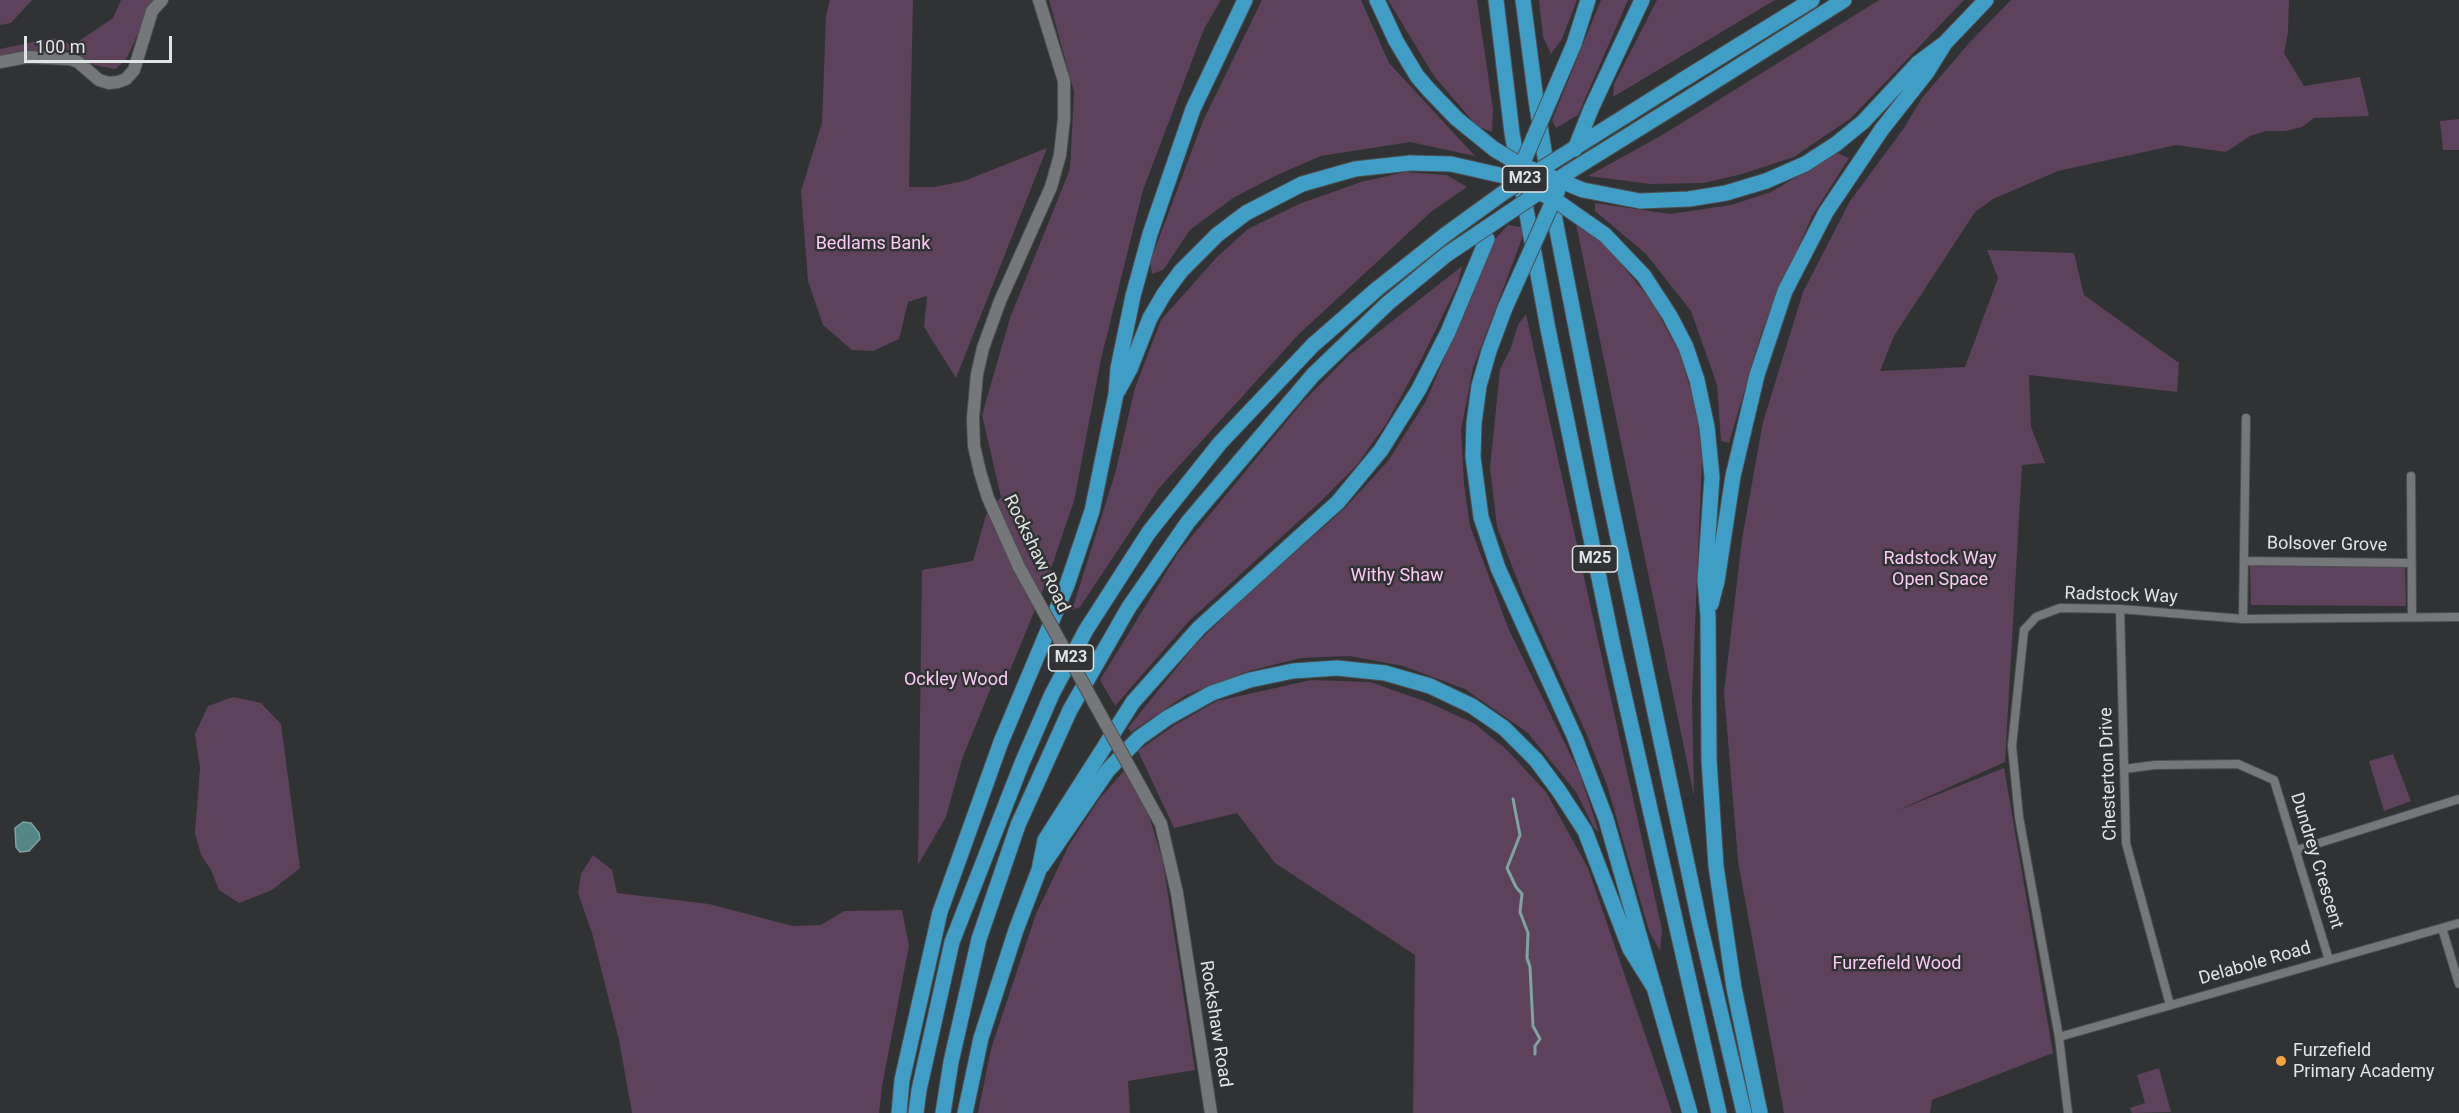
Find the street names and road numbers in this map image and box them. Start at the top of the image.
road number: M23 [1502,166,1547,192]
street label: Rockshaw Road [998,492,1074,616]
street label: Bolsover Grove [2267,533,2387,557]
road number: M25 [1572,546,1618,572]
street label: Radstock Way [2064,583,2178,609]
road number: M23 [1048,645,1094,671]
street label: Chesterton Drive [2096,707,2122,841]
street label: Dundrey Crescent [2285,790,2347,932]
street label: Delabole Road [2196,938,2314,990]
street label: Rockshaw Road [1194,959,1236,1089]

